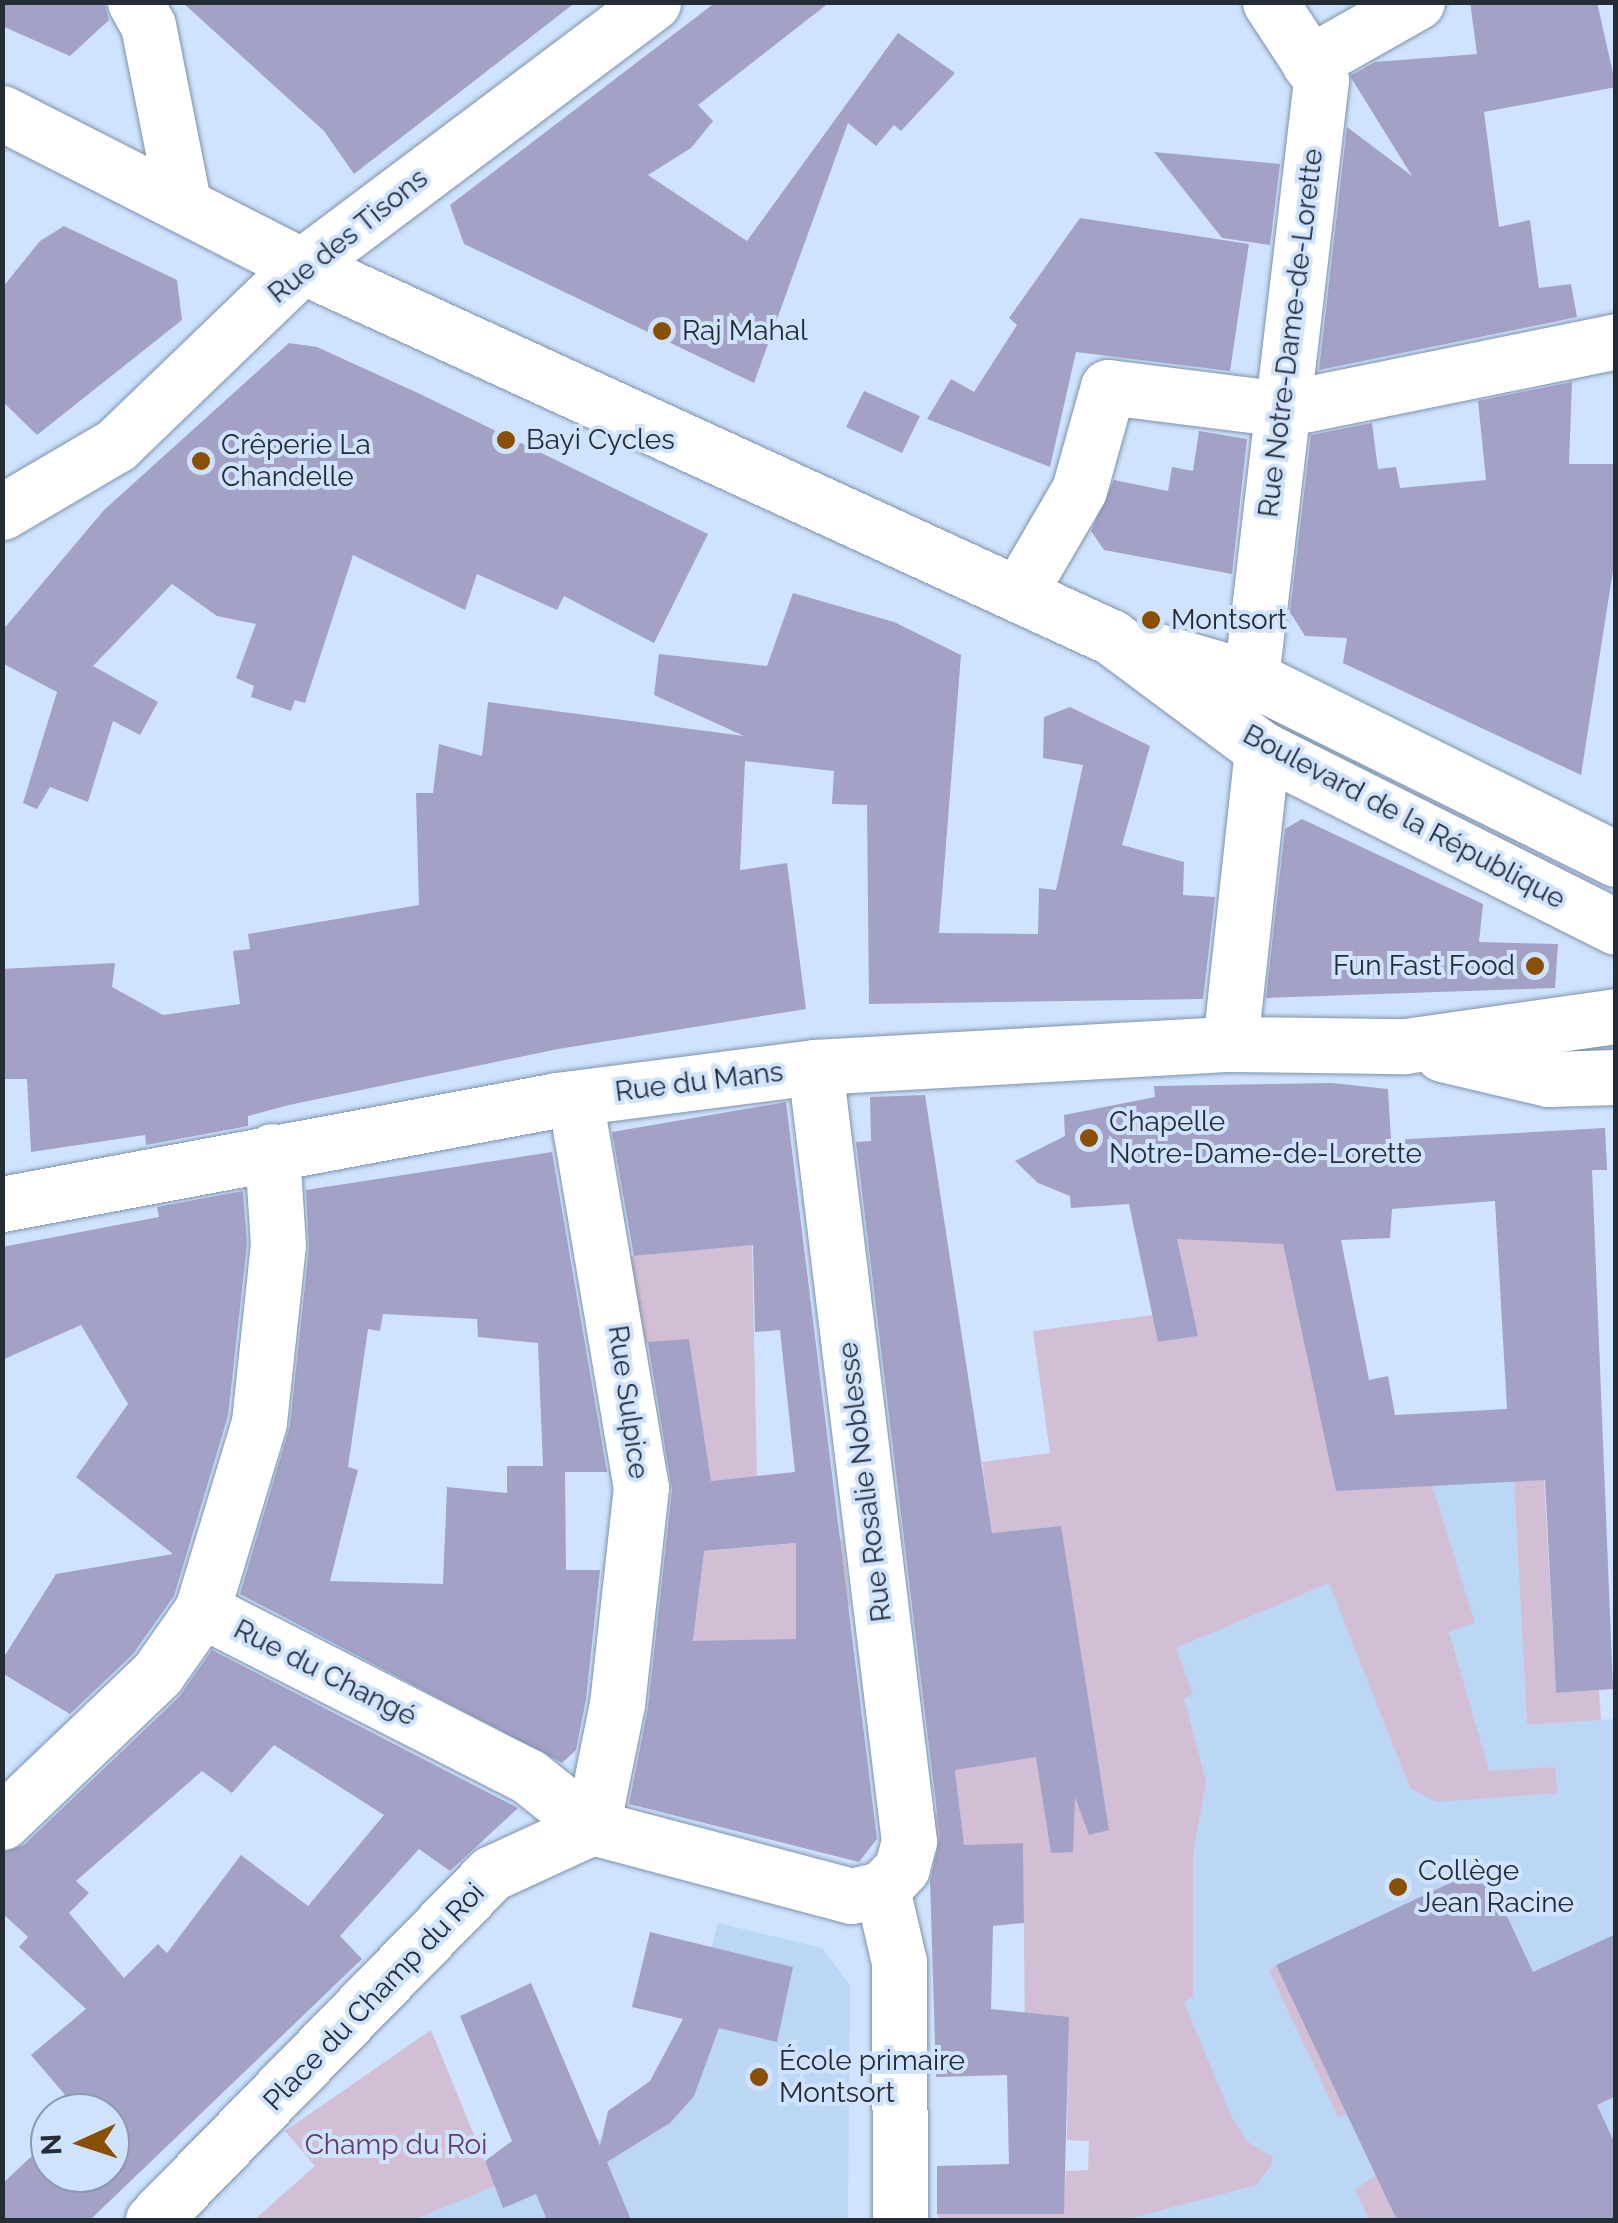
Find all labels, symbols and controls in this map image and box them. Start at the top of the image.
street label: Rue Notre-Dame-de-Lorette [1252,147,1330,519]
street label: Rue des Tisons [261,161,435,311]
place label: Raj Mahal [682,314,808,348]
marker: Raj Mahal [651,320,673,342]
place label: Bayi Cycles [526,423,675,457]
place label: Crêperie La Chandelle [221,428,371,494]
marker: Bayi Cycles [495,429,517,451]
marker: Crêperie La Chandelle [190,450,212,472]
place label: Montsort [1171,603,1287,637]
marker: Montsort [1140,609,1162,631]
street label: Boulevard de la République [1237,718,1571,916]
place label: Fun Fast Food [1333,949,1515,983]
marker: Fun Fast Food [1524,955,1546,977]
street label: Rue du Mans [613,1055,785,1109]
place label: Chapelle Notre-Dame-de-Lorette [1109,1105,1422,1171]
marker: Chapelle Notre-Dame-de-Lorette [1078,1127,1100,1149]
street label: Rue Sulpice [601,1323,655,1481]
street label: Rue Rosalie Noblesse [831,1340,899,1624]
street label: Rue du Changé [228,1613,422,1733]
place label: Collège Jean Racine [1418,1854,1574,1920]
street label: Place du Champ du Roi [257,1876,491,2118]
marker: Collège Jean Racine [1387,1876,1409,1898]
place label: École primaire Montsort [779,2044,965,2110]
marker: École primaire Montsort [748,2066,770,2088]
north arrow [30,2093,130,2193]
park label: Champ du Roi [305,2128,487,2162]
text: N [35,2133,69,2156]

